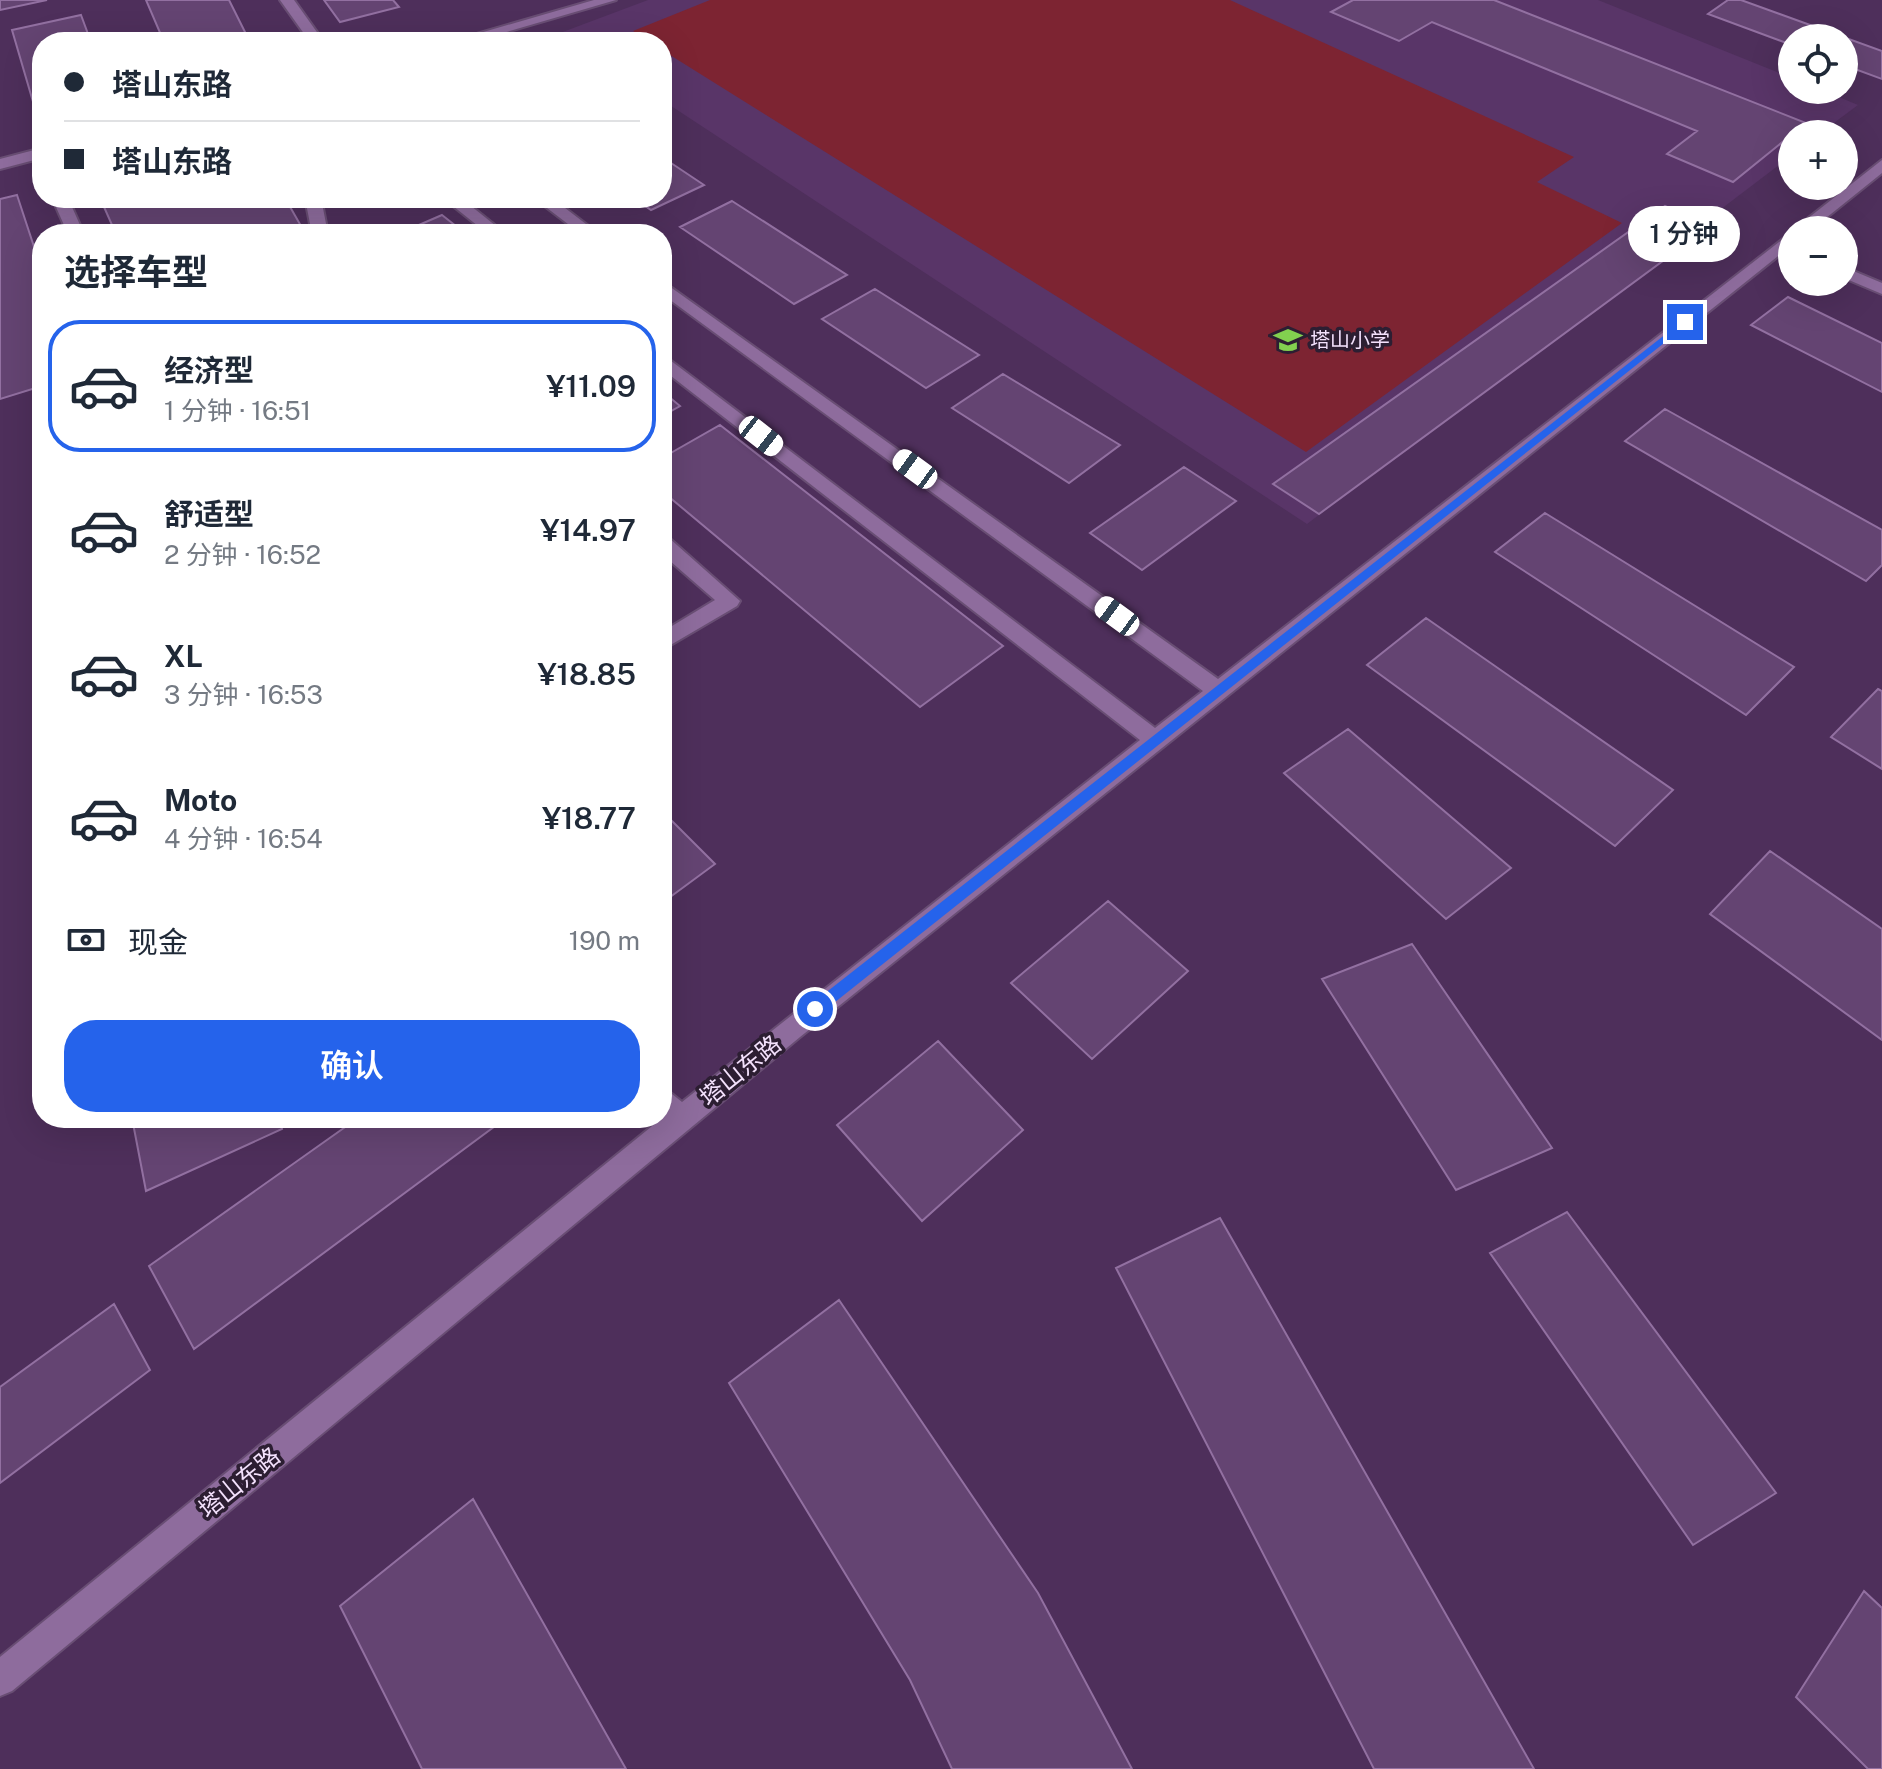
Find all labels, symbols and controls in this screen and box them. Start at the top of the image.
map controls [1778,24,1858,296]
button: locate [1778,24,1858,104]
text: 塔山东路 [112,66,232,102]
button: + [1778,120,1858,200]
text: 塔山东路 [112,143,232,179]
callout: 1 分钟 [1629,206,1741,262]
button: − [1778,216,1858,296]
text: 1 分钟 [1650,218,1718,249]
text: 选择车型 [64,251,208,293]
route end [1667,304,1703,340]
school or university icon: 塔山小学 [1273,325,1303,355]
place label: 塔山小学 [1310,328,1390,352]
icon: car [68,350,140,422]
text: 经济型 [164,352,254,388]
text: ¥11.09 [546,368,636,404]
text: 1 分钟 · 16:51 [164,395,311,426]
car [735,412,787,460]
car [889,445,941,493]
icon: car [68,494,140,566]
text: 舒适型 [164,496,254,532]
text: ¥14.97 [540,512,636,548]
text: 2 分钟 · 16:52 [164,539,321,570]
car [1091,592,1143,640]
icon: car [68,638,140,710]
text: XL [164,638,203,674]
text: ¥18.85 [537,656,636,692]
text: 3 分钟 · 16:53 [164,679,323,710]
icon: car [68,782,140,854]
text: Moto [164,782,237,818]
text: ¥18.77 [542,800,636,836]
text: 4 分钟 · 16:54 [164,823,323,854]
icon: cash [64,918,108,962]
text: 现金 [128,924,188,960]
text: 190 m [569,925,640,956]
route start [797,991,833,1027]
button: 确认 [64,1020,640,1112]
street label: 塔山东路 [694,1029,786,1111]
street label: 塔山东路 [193,1441,285,1523]

